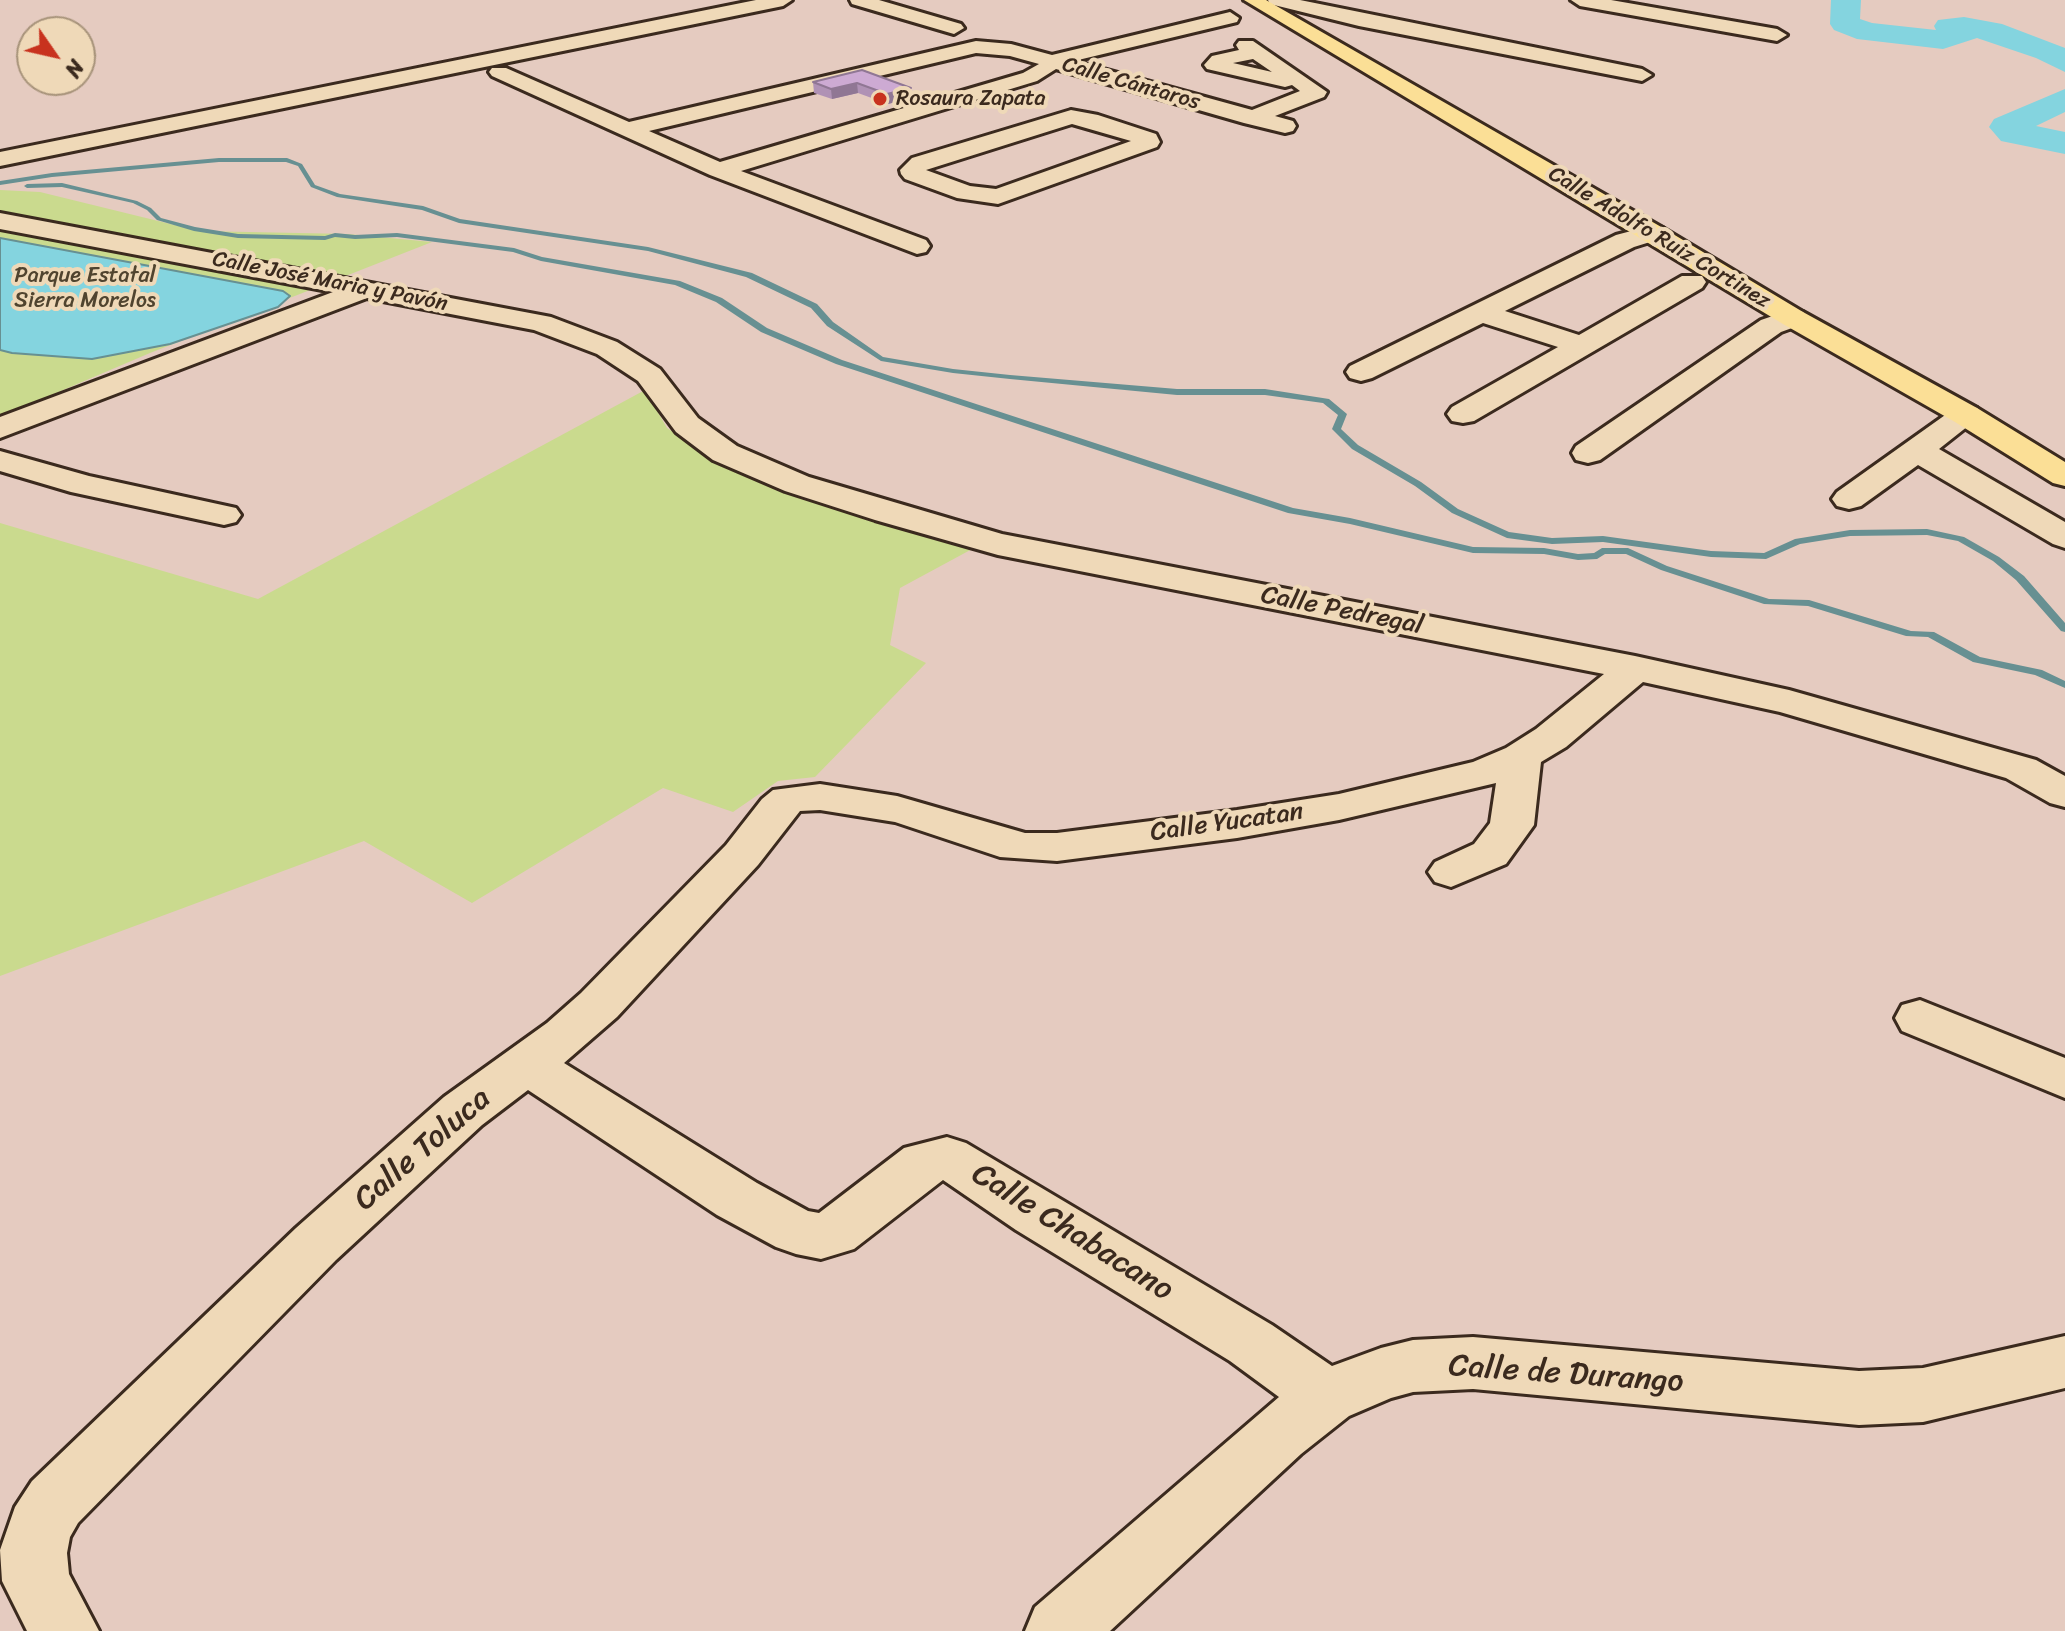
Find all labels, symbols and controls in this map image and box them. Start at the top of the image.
north arrow [16,16,96,96]
text: N [54,51,95,86]
street label: Calle Cántaros [1059,52,1203,116]
place label: Rosaura Zapata [896,86,1046,112]
marker: Rosaura Zapata [871,90,889,108]
street label: Calle Adolfo Ruiz Cortinez [1543,161,1775,315]
street label: Calle José Maria y Pavón [210,246,450,318]
park label: Parque Estatal Sierra Morelos [14,263,156,314]
street label: Calle Pedregal [1258,580,1426,642]
street label: Calle Yucatan [1148,797,1306,849]
street label: Calle Toluca [347,1080,499,1220]
street label: Calle Chabacano [964,1156,1180,1310]
street label: Calle de Durango [1447,1348,1685,1402]

